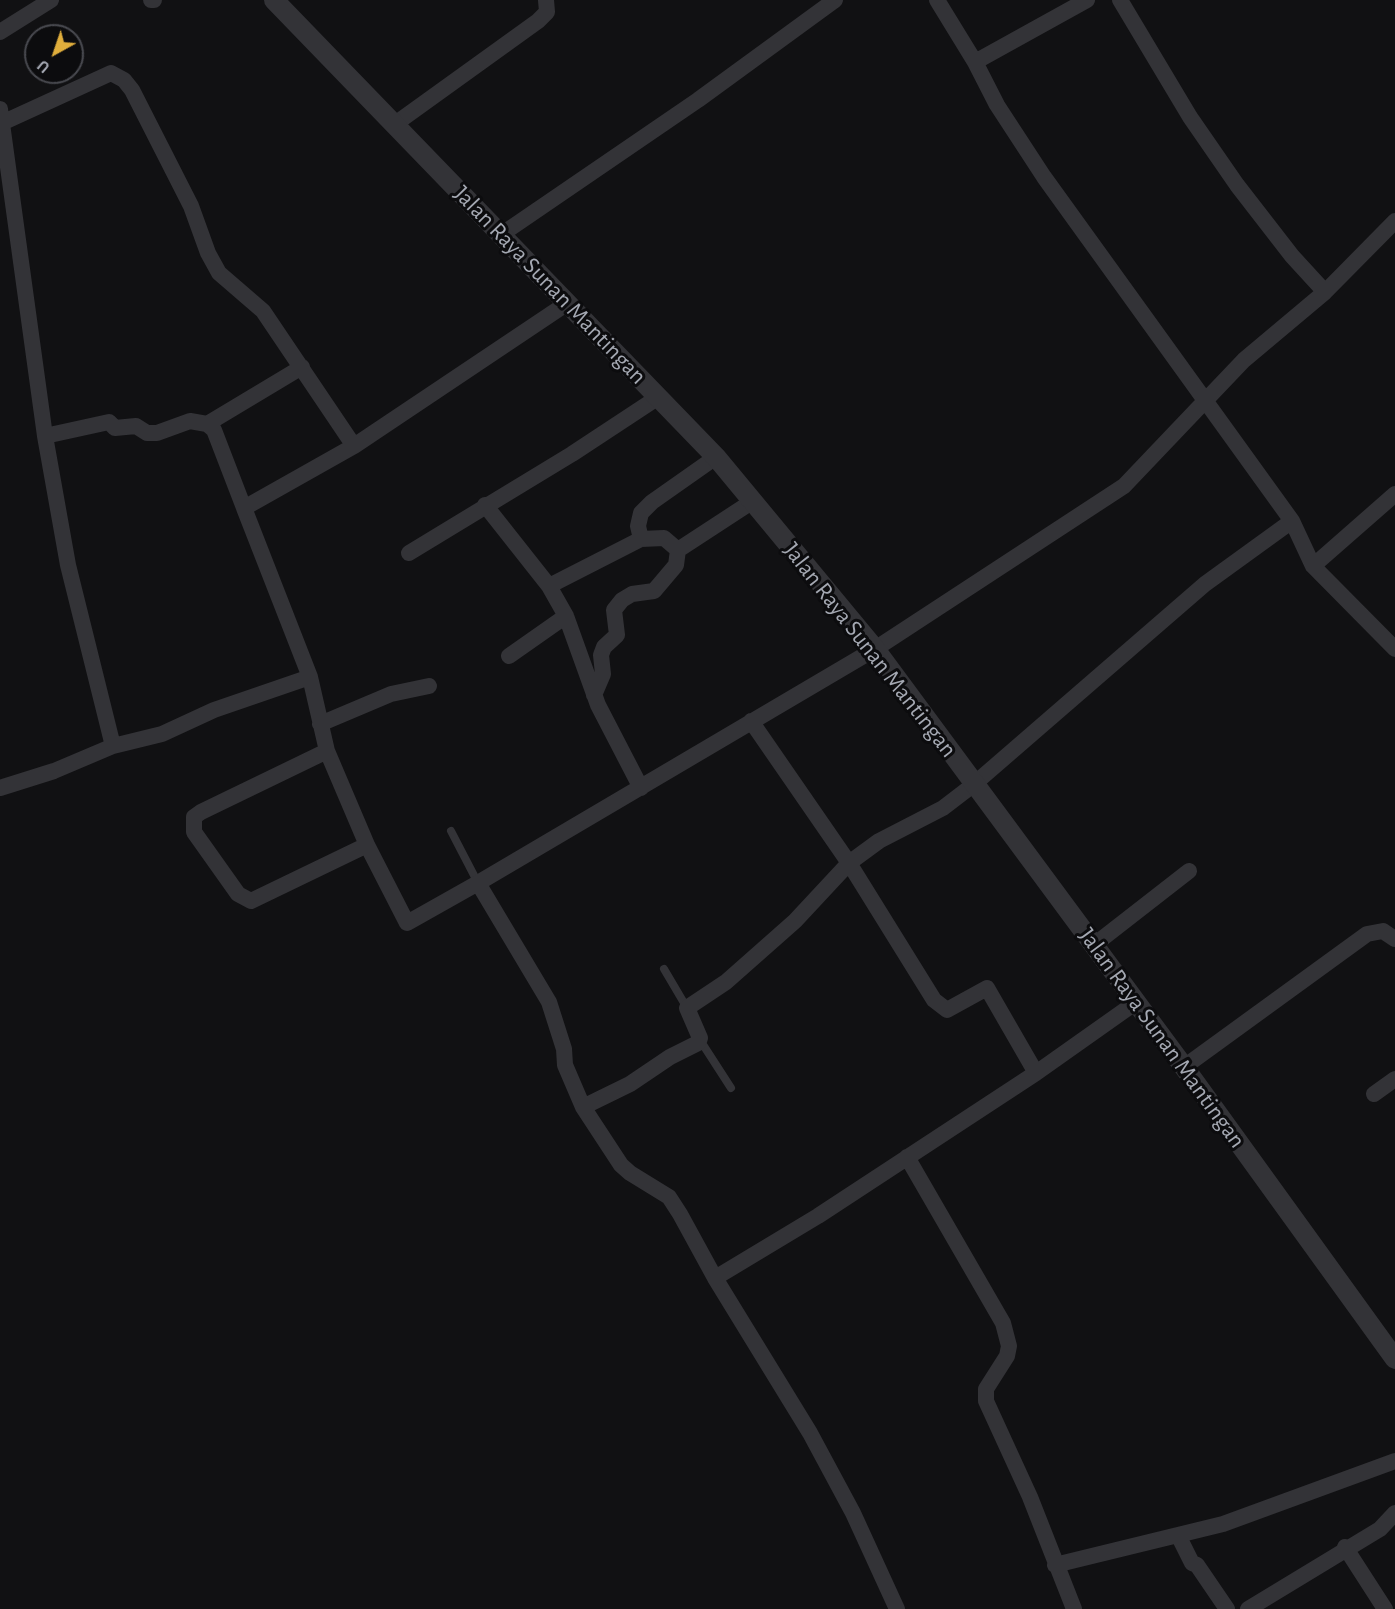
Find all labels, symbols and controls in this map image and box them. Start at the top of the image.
north arrow [24,24,84,84]
text: U [35,57,53,76]
street label: Jalan Raya Sunan Mantingan [448,180,652,390]
street label: Jalan Raya Sunan Mantingan [777,537,963,763]
street label: Jalan Raya Sunan Mantingan [1072,922,1252,1154]

